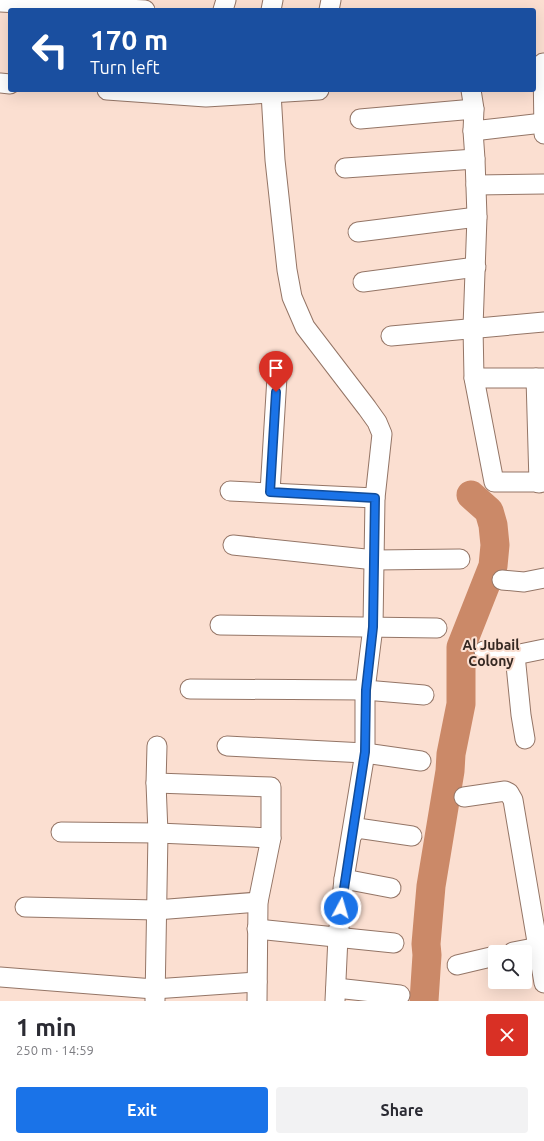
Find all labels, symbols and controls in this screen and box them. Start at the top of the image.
icon: left [24,24,76,76]
text: 170 m [90,24,168,55]
text: Turn left [90,57,160,77]
pin [259,351,293,392]
icon: arrive [265,357,287,379]
district label: Al Jubail Colony [463,637,520,669]
position arrow [320,887,362,929]
map controls [488,945,532,989]
button: search [488,945,532,989]
text: 1 min [16,1014,77,1041]
button: close [486,1014,528,1056]
text: 250 m · 14:59 [16,1043,94,1057]
button: Exit [16,1087,268,1133]
button: Share [276,1087,528,1133]

